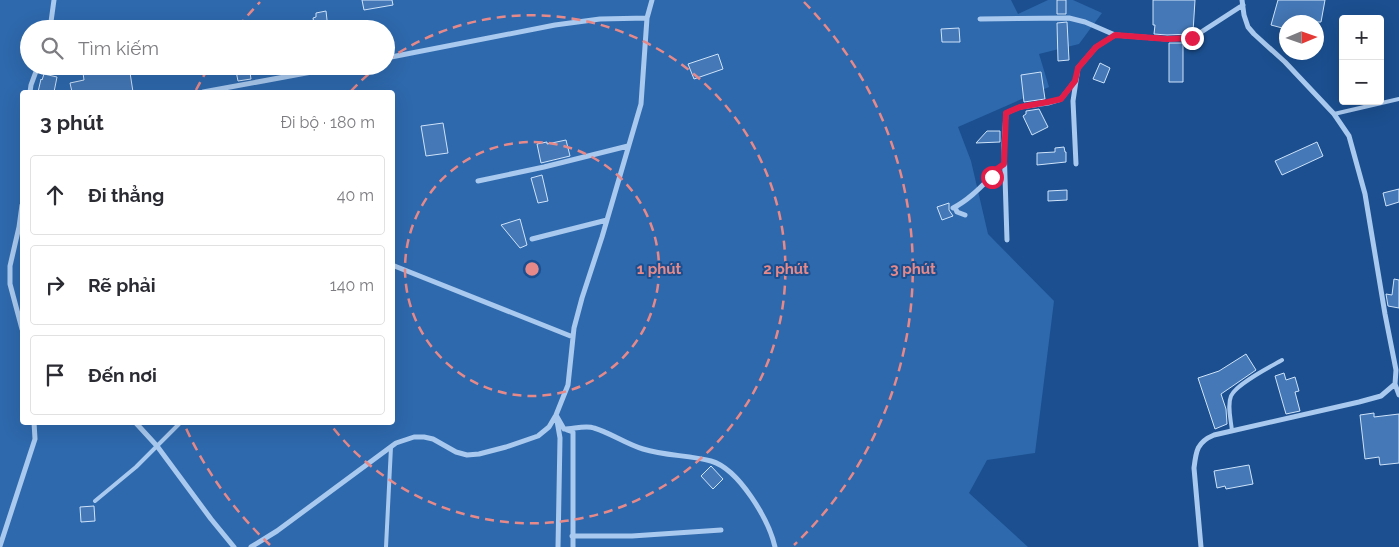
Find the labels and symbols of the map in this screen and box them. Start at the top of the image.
north arrow [1279,15,1324,60]
route end [1181,27,1204,50]
route start [981,166,1004,189]
centre of rings [523,260,541,278]
text: 1 phút [637,260,682,278]
text: 2 phút [763,260,809,278]
text: 3 phút [890,260,936,278]

